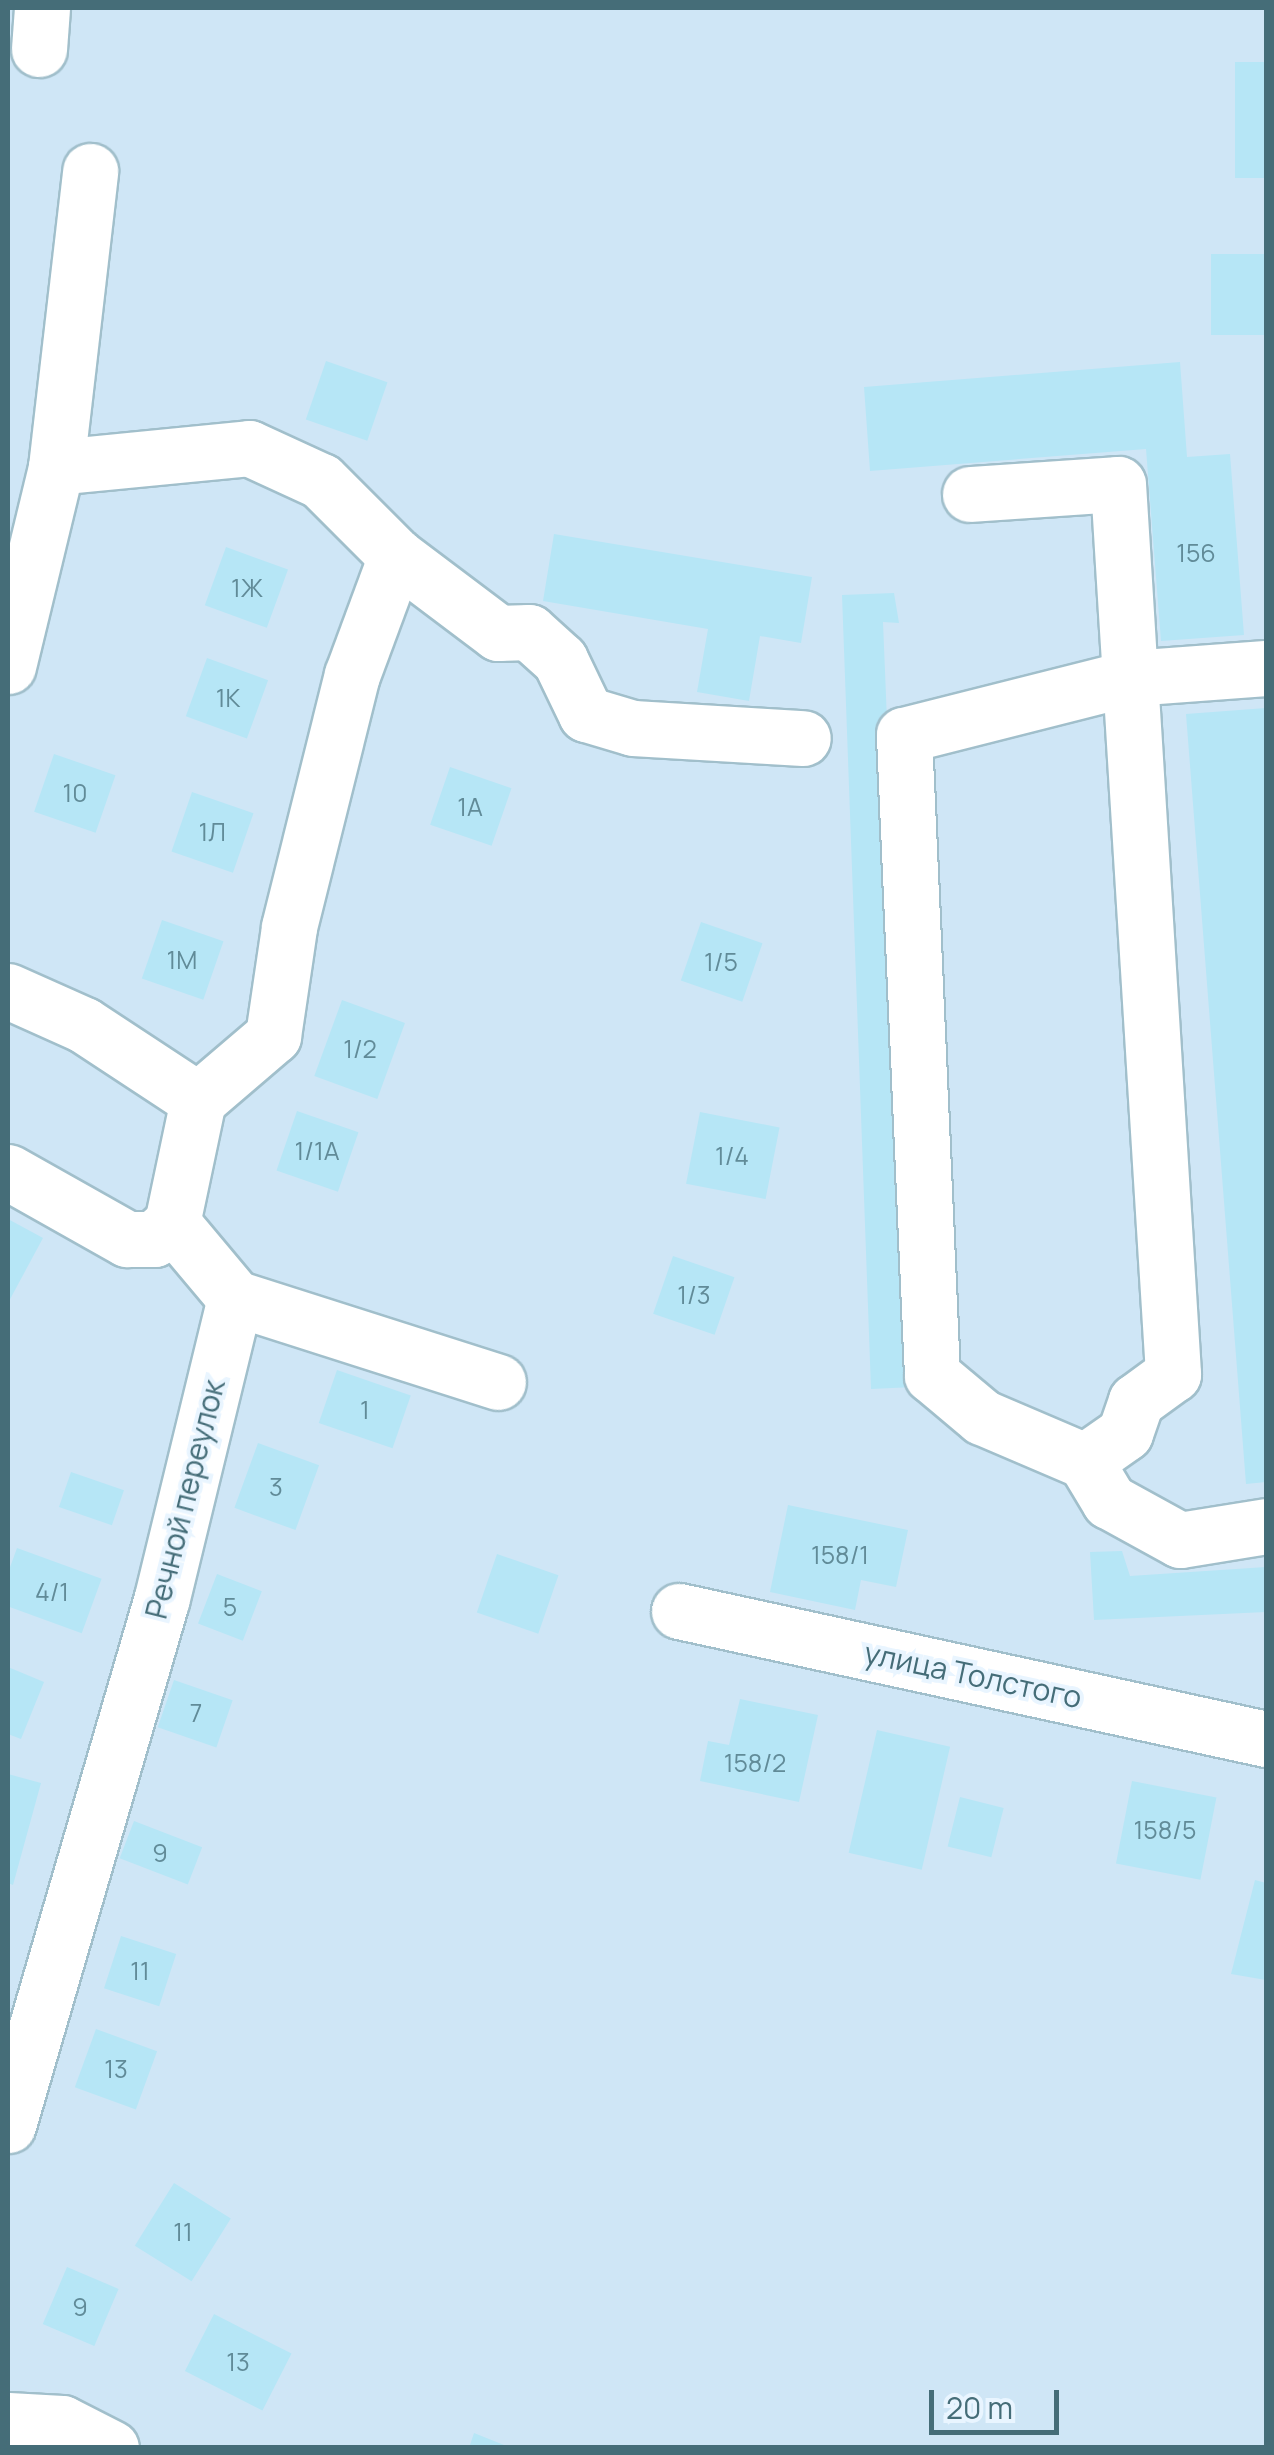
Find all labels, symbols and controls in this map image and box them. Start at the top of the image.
house number: 156 [1176,538,1216,568]
house number: 1Ж [231,573,263,603]
house number: 1К [216,683,240,713]
house number: 10 [63,778,87,808]
house number: 1А [457,792,483,822]
house number: 1Л [198,817,226,847]
house number: 1М [167,945,197,975]
house number: 1/5 [704,947,738,977]
house number: 1/2 [343,1034,377,1064]
house number: 1/1А [294,1136,340,1166]
house number: 1/4 [715,1141,749,1171]
house number: 1/3 [677,1280,711,1310]
street label: Речной переулок [138,1376,232,1622]
house number: 1 [360,1395,370,1425]
house number: 3 [269,1472,283,1502]
house number: 158/1 [811,1540,869,1570]
house number: 4/1 [35,1577,69,1607]
house number: 5 [223,1592,237,1622]
street label: улица Толстого [861,1634,1085,1716]
house number: 7 [190,1698,202,1728]
house number: 158/2 [724,1748,786,1778]
house number: 158/5 [1134,1815,1196,1845]
house number: 9 [152,1838,168,1868]
house number: 11 [130,1956,150,1986]
house number: 13 [104,2054,128,2084]
house number: 11 [173,2217,193,2247]
house number: 9 [72,2292,88,2322]
house number: 13 [226,2347,250,2377]
scale bar [934,2370,1064,2432]
text: 20 m [946,2387,1013,2428]

